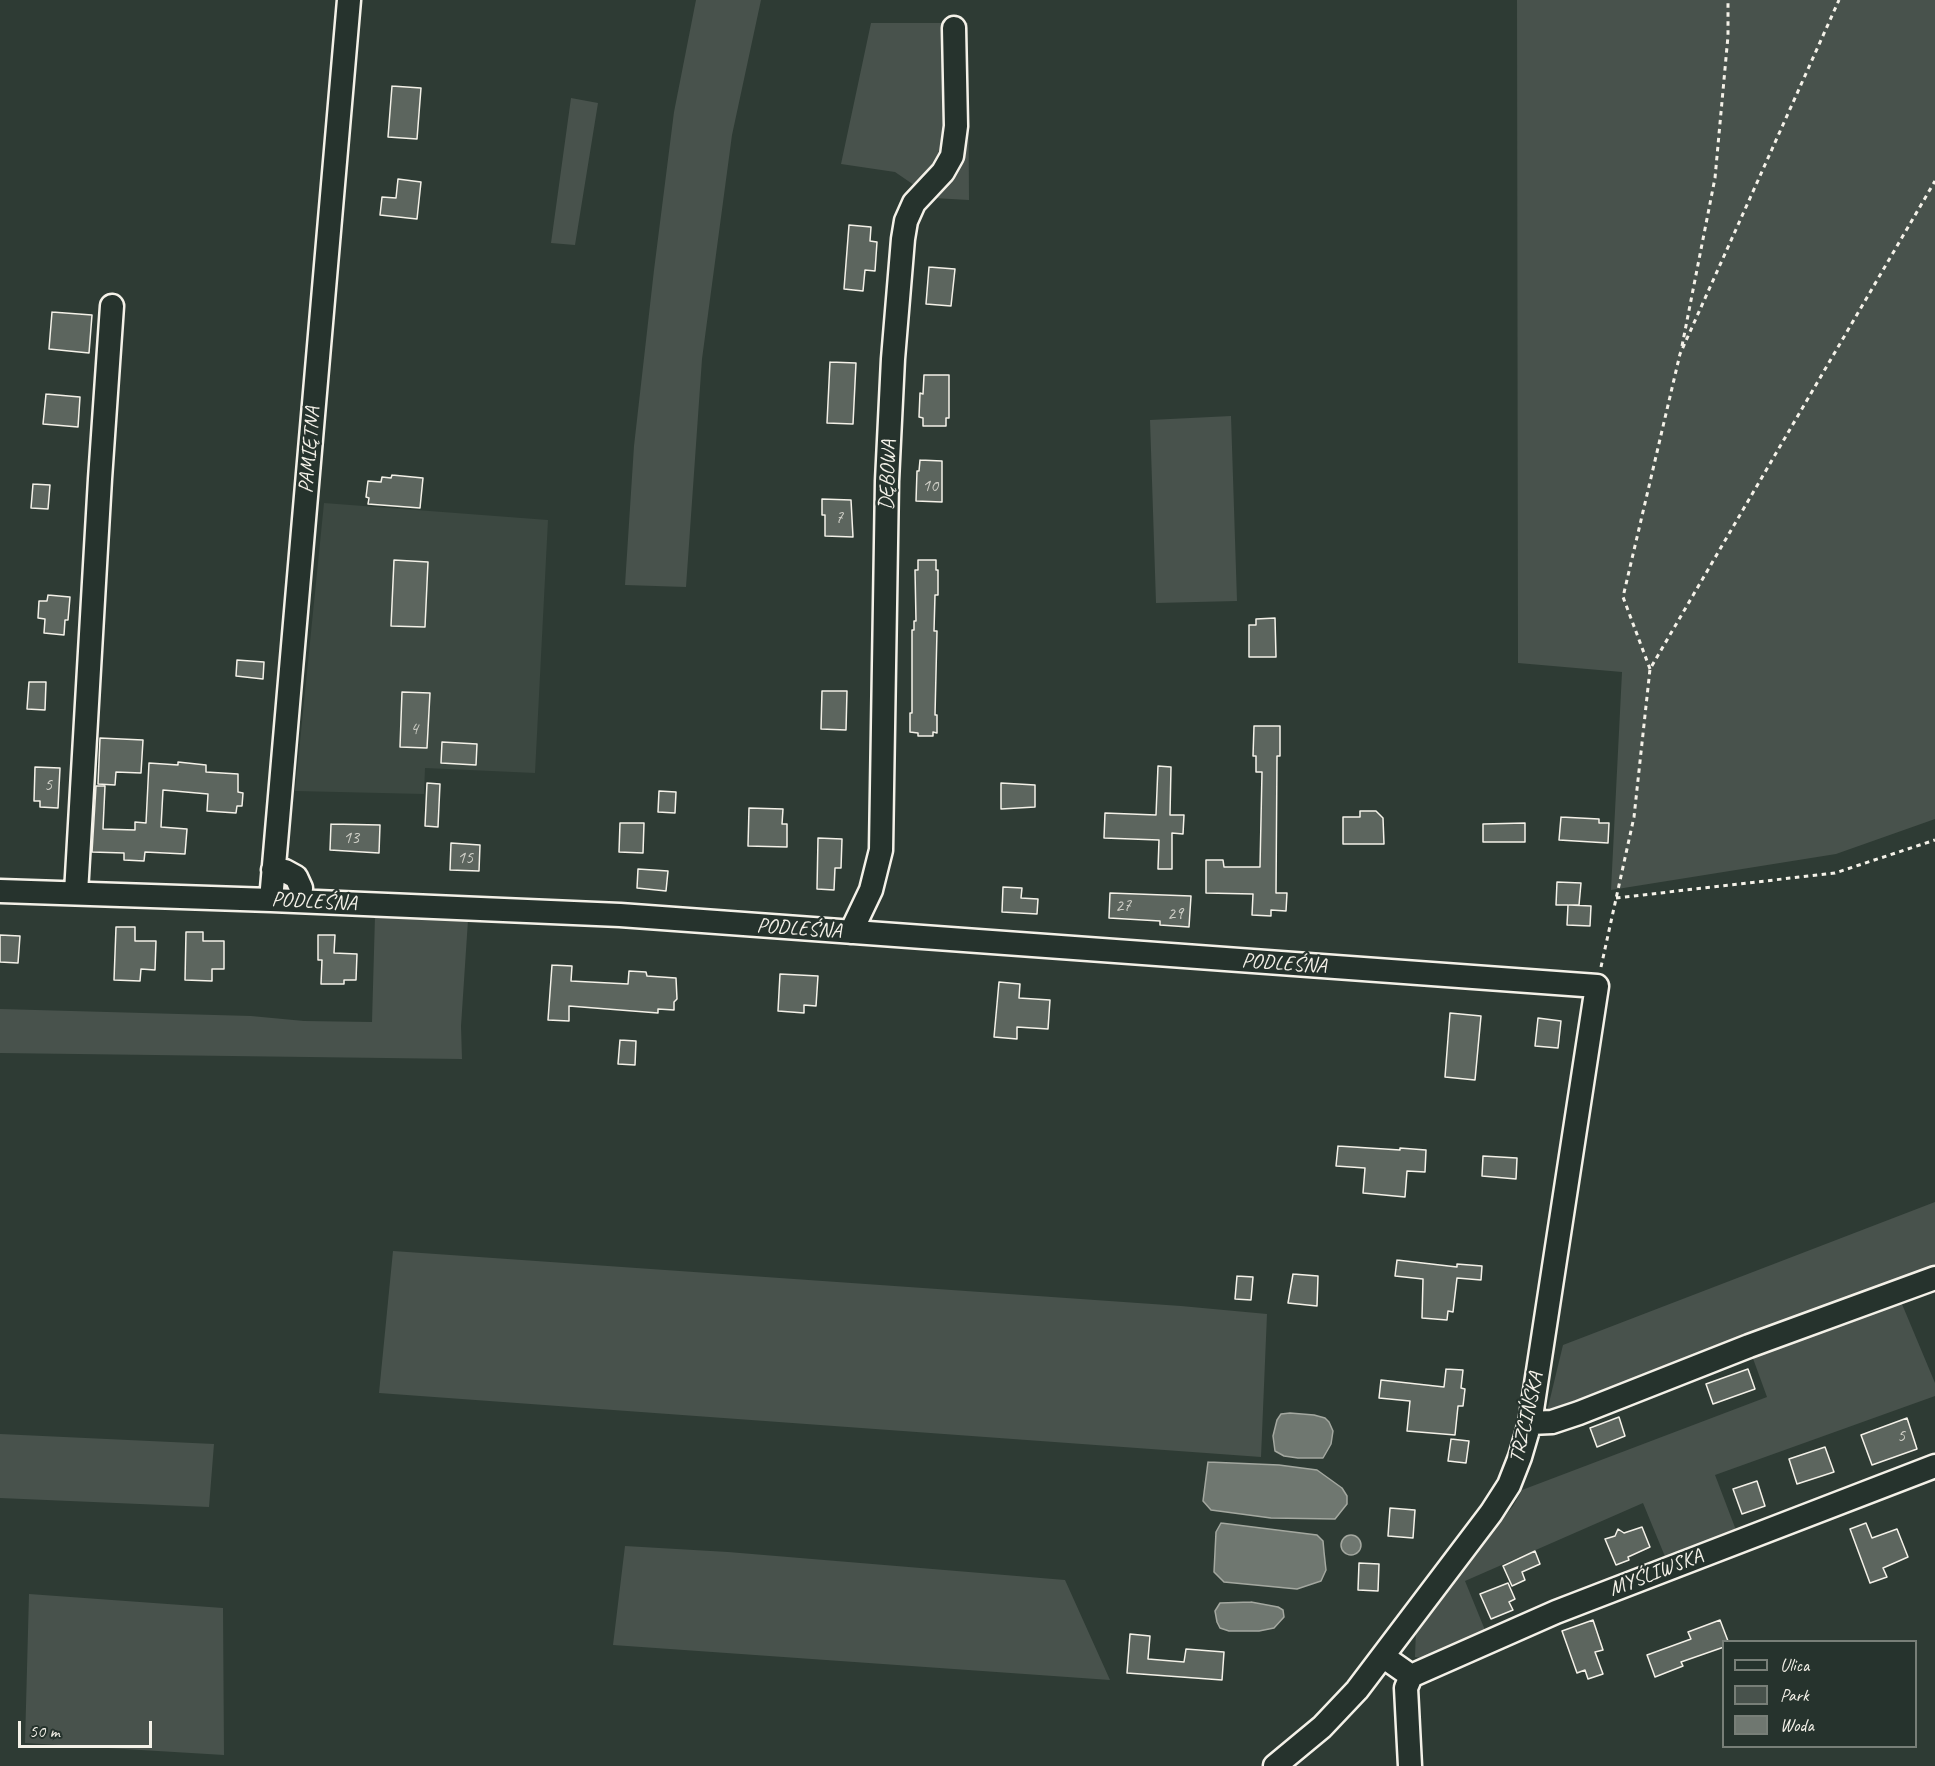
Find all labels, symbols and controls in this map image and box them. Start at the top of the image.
street label: PAMIĘTNA [294,406,326,494]
street label: DĘBOWA [874,439,902,511]
house number: 10 [922,475,938,497]
house number: 7 [835,507,843,529]
house number: 4 [410,718,418,740]
house number: 5 [44,774,52,796]
house number: 13 [343,827,359,849]
house number: 15 [457,847,473,869]
street label: PODLEŚNA [271,887,357,917]
house number: 27 [1115,895,1131,917]
house number: 29 [1167,903,1183,925]
street label: PODLEŚNA [756,913,842,945]
street label: PODLEŚNA [1241,948,1327,980]
street label: TRZCIŃSKA [1504,1370,1550,1466]
house number: 5 [1897,1425,1905,1447]
street label: MYŚLIWSKA [1606,1544,1706,1602]
legend [1722,1640,1917,1748]
text: Ulica [1780,1654,1809,1676]
text: Park [1780,1684,1809,1706]
scale bar [21,1709,154,1747]
text: Woda [1780,1714,1814,1736]
text: 50 m [29,1720,60,1742]

